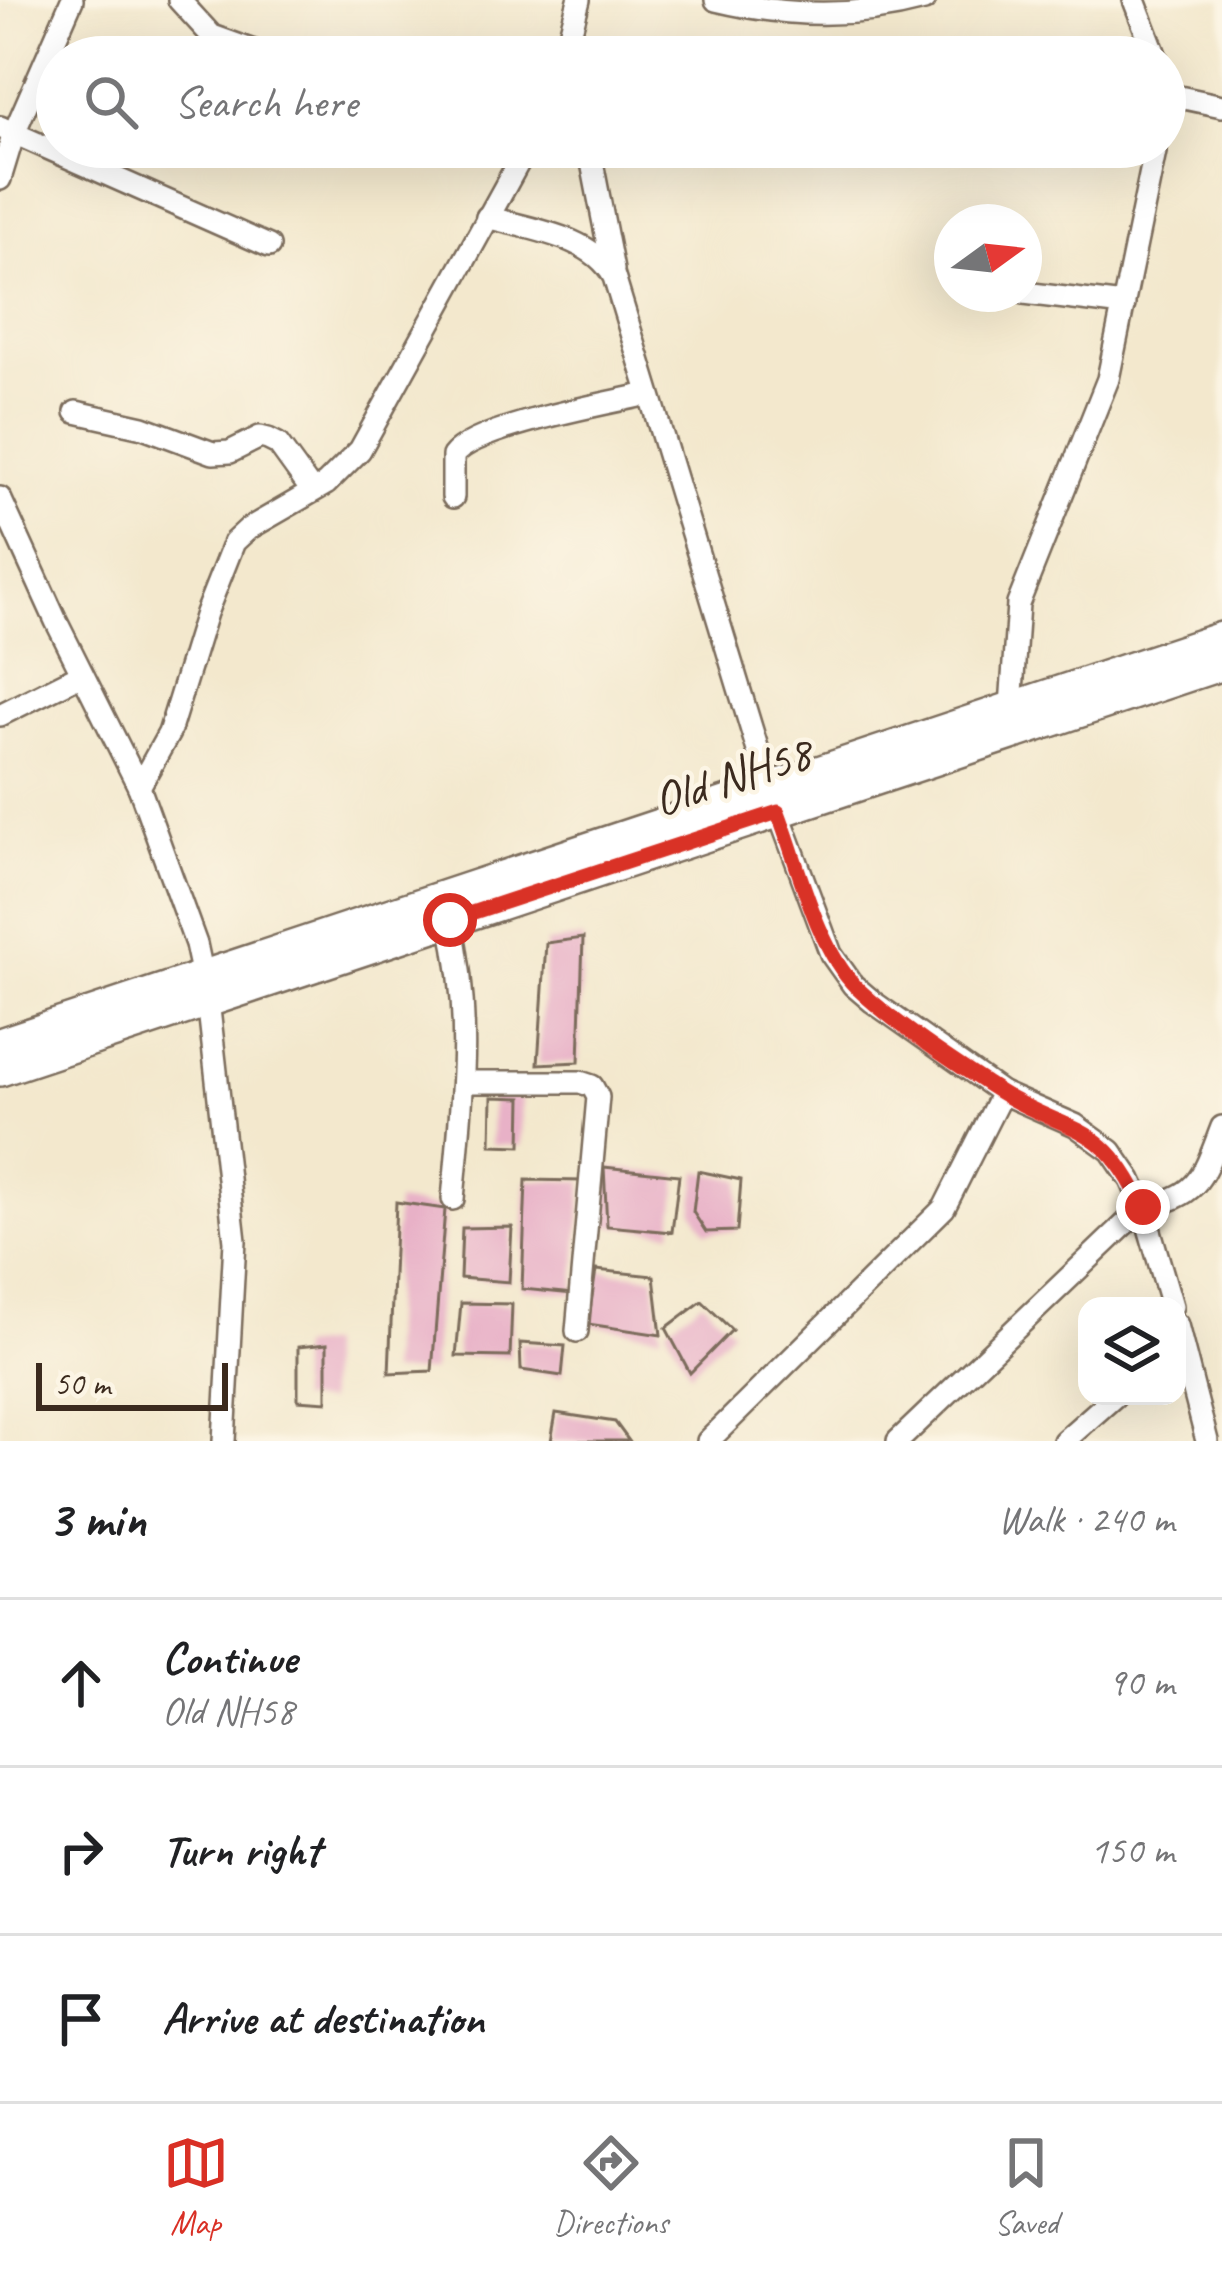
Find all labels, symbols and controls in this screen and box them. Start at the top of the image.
search box [36,36,1186,168]
icon: search [78,69,144,135]
text: Search here [174,74,357,131]
north arrow [934,204,1042,312]
street label: Old NH58 [646,721,823,830]
route start [423,893,477,947]
route end [1116,1180,1170,1234]
map controls [1078,1297,1186,1405]
button: layers [1078,1297,1186,1405]
scale bar [36,1357,228,1410]
text: 50 m [54,1363,110,1405]
text: 3 min [48,1487,146,1551]
text: Walk · 240 m [998,1495,1174,1544]
text: Continue [162,1630,296,1687]
icon: ahead [48,1650,114,1716]
text: 90 m [1108,1658,1174,1707]
text: Old NH58 [162,1687,294,1736]
icon: right [48,1818,114,1884]
text: Turn right [162,1822,320,1879]
text: 150 m [1090,1826,1174,1875]
icon: arrive [48,1986,114,2052]
text: Arrive at destination [162,1990,484,2047]
tab: Map [163,2130,229,2244]
tab: Directions [554,2130,668,2244]
tab: Saved [993,2130,1059,2244]

